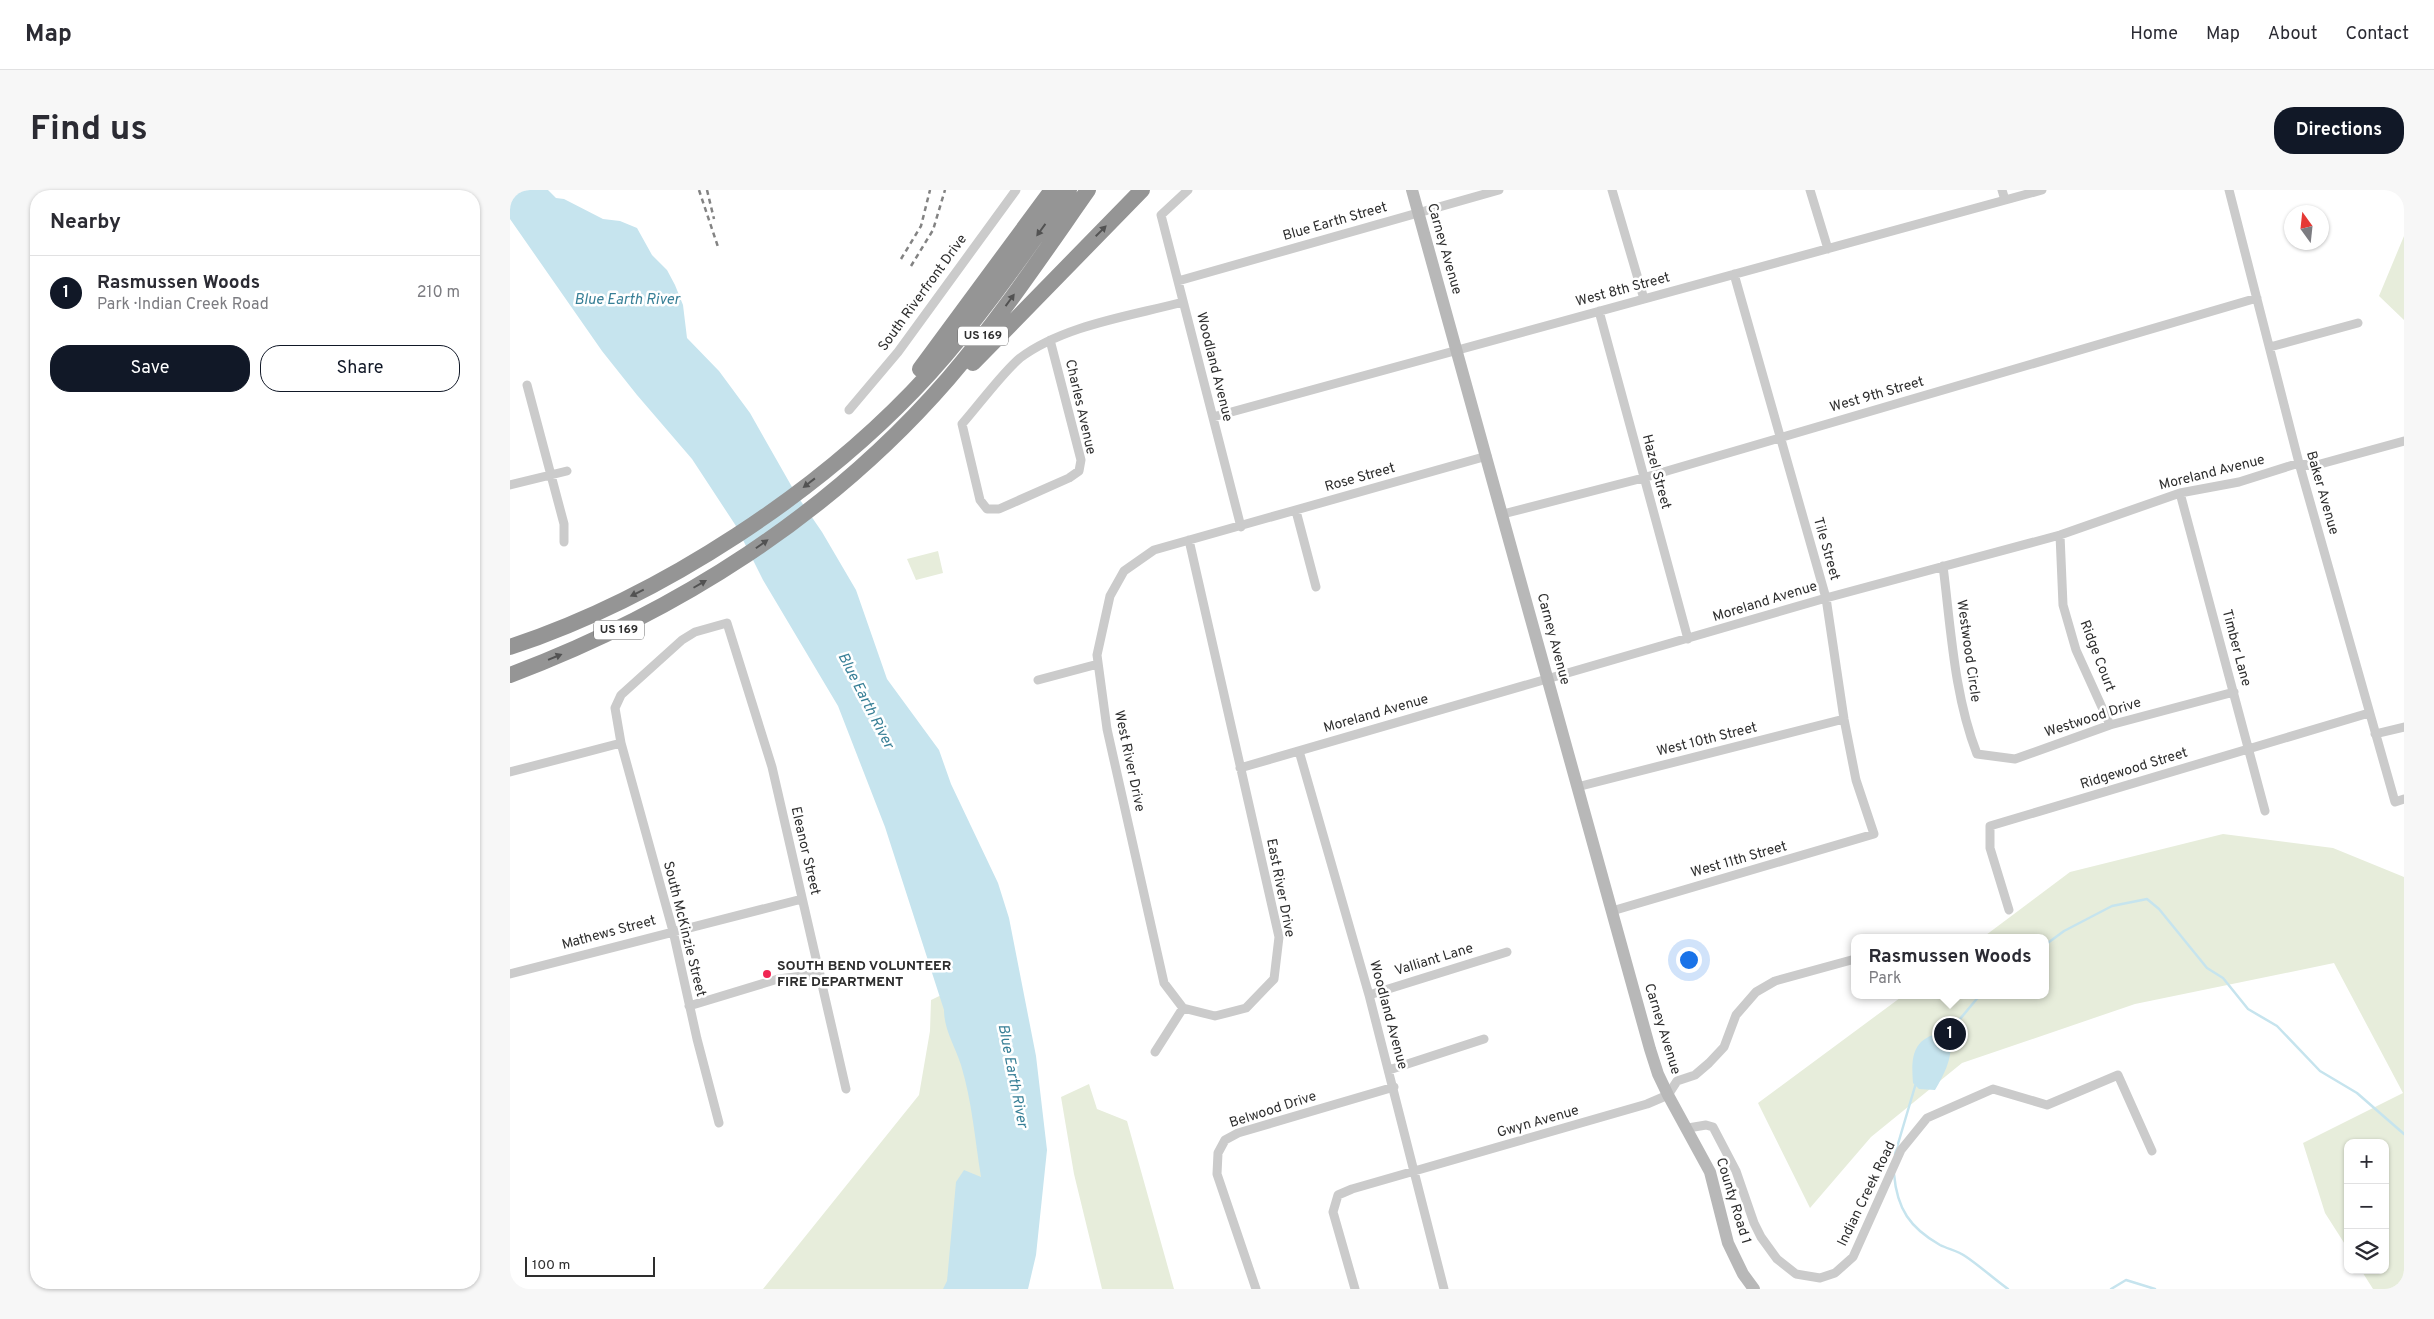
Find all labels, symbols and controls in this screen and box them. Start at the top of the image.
text: Map [25,20,72,50]
text: Home [2130,23,2178,46]
text: Map [2206,23,2240,46]
text: About [2268,23,2317,46]
text: Contact [2345,23,2409,46]
button: Directions [2274,107,2404,154]
text: Find us [30,108,148,152]
street label: Blue Earth Street [1281,199,1389,245]
street label: Carney Avenue [1423,201,1465,297]
north arrow [2284,205,2329,250]
text: Nearby [50,209,121,236]
one-way arrow [1036,223,1046,237]
one-way arrow [1095,225,1107,237]
street label: South Riverfront Drive [875,231,971,355]
street label: West 8th Street [1574,269,1672,311]
text: Rasmussen Woods [97,271,260,295]
text: 1 [63,283,69,303]
text: 210 m [417,283,460,303]
water label: Blue Earth River [574,291,681,310]
one-way arrow [1004,294,1015,307]
text: Park · Indian Creek Road [97,295,269,315]
street label: Woodland Avenue [1192,311,1236,423]
road number: US 169 [958,326,1008,346]
button: Save [50,345,250,392]
button: Share [260,345,460,392]
street label: Charles Avenue [1061,358,1099,456]
street label: West 9th Street [1828,373,1926,417]
street label: Hazel Street [1638,433,1674,511]
street label: Baker Avenue [2302,449,2342,537]
street label: Moreland Avenue [2157,452,2267,494]
street label: Rose Street [1323,460,1397,496]
one-way arrow [803,477,816,488]
street label: Tile Street [1809,516,1843,582]
one-way arrow [755,539,769,549]
street label: Moreland Avenue [1711,578,1819,626]
one-way arrow [693,580,708,588]
one-way arrow [630,589,644,597]
street label: Carney Avenue [1533,591,1573,687]
street label: Westwood Circle [1952,599,1984,703]
street label: Timber Lane [2218,608,2254,688]
street label: Ridge Court [2076,618,2118,694]
road number: US 169 [594,620,644,640]
water label: Blue Earth River [833,650,898,753]
one-way arrow [548,653,563,660]
street label: Moreland Avenue [1322,691,1430,737]
street label: Westwood Drive [2043,694,2143,742]
street label: West River Drive [1110,709,1148,813]
street label: West 10th Street [1655,719,1759,761]
street label: Ridgewood Street [2078,745,2190,793]
street label: Eleanor Street [787,805,823,897]
street label: East River Drive [1262,837,1298,939]
street label: West 11th Street [1689,838,1789,882]
street label: South McKinzie Street [659,860,709,998]
street label: Mathews Street [560,912,658,954]
popup [1851,934,2049,999]
street label: Valliant Lane [1393,940,1475,980]
text: Rasmussen Woods [1868,945,2032,969]
your location [1676,947,1702,973]
place label: SOUTH BEND VOLUNTEER FIRE DEPARTMENT [777,958,951,991]
street label: Woodland Avenue [1365,959,1411,1071]
marker: SOUTH BEND VOLUNTEER FIRE DEPARTMENT [761,968,773,980]
text: Park [1868,969,1902,989]
street label: Carney Avenue [1640,981,1684,1077]
pin: 1 [1934,1015,1966,1053]
water label: Blue Earth River [993,1022,1032,1131]
street label: Belwood Drive [1227,1088,1319,1132]
street label: Gwyn Avenue [1495,1102,1581,1142]
street label: Indian Creek Road [1834,1139,1900,1249]
map controls [2344,1139,2389,1274]
button: + [2344,1139,2389,1184]
street label: County Road 1 [1712,1156,1754,1246]
button: − [2344,1184,2389,1229]
button: layers [2344,1229,2389,1274]
scale bar [525,1254,655,1277]
text: 100 m [532,1257,570,1274]

